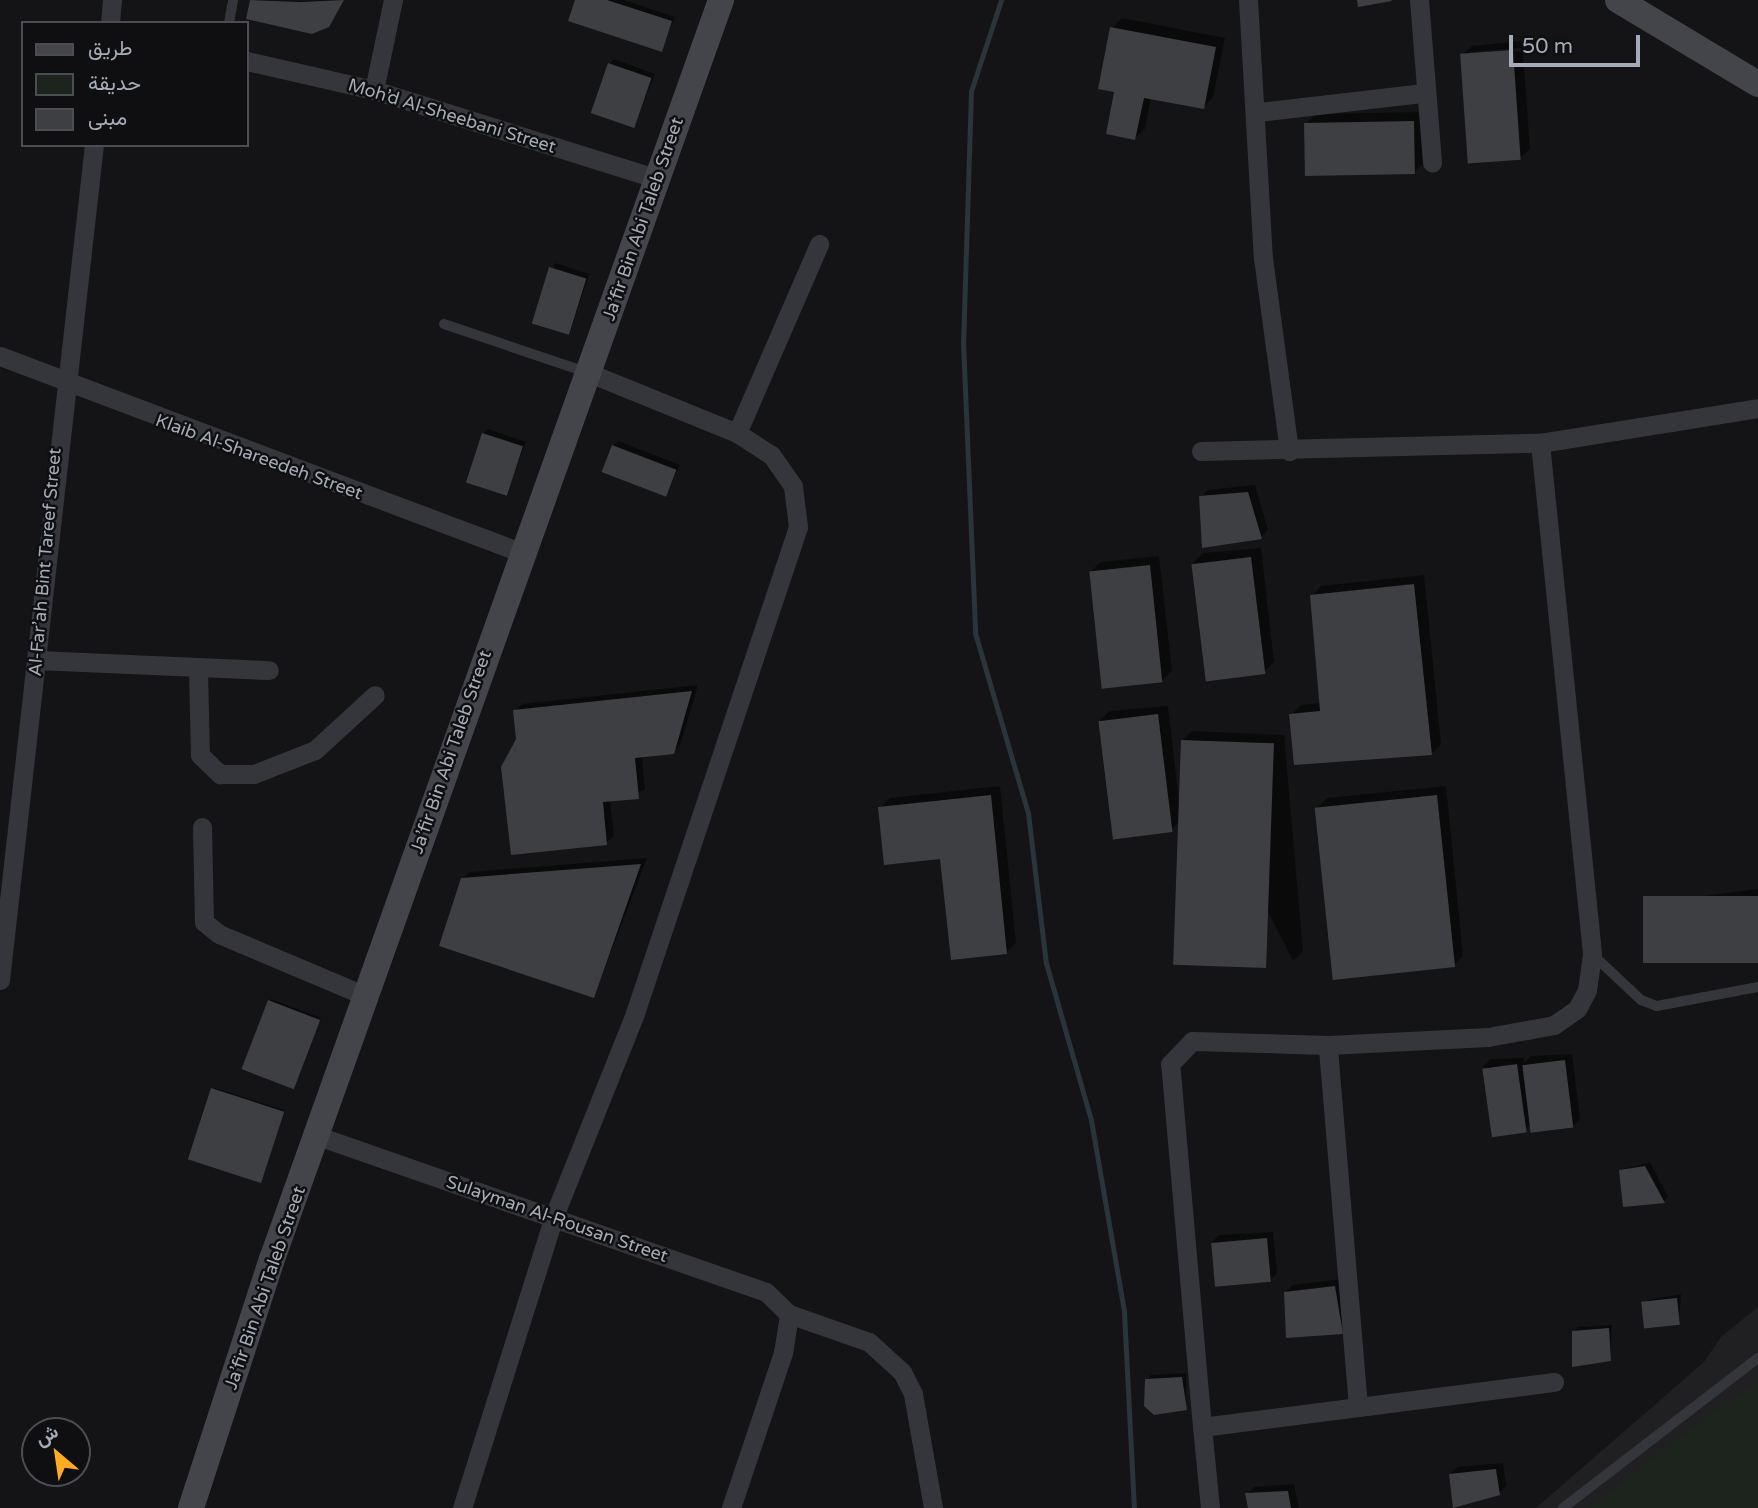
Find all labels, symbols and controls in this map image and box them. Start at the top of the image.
legend [21,21,248,147]
scale bar [1513,21,1644,65]
text: 50 m [1522,34,1573,59]
text: طريق [88,36,133,61]
text: حديقة [88,71,141,96]
street label: Moh’d Al-Sheebani Street [346,74,558,158]
text: مبنى [88,106,127,131]
street label: Ja’fir Bin Abi Taleb Street [598,114,688,324]
street label: Klaib Al-Shareedeh Street [153,409,365,505]
street label: Al-Far’ah Bint Tareef Street [24,447,66,677]
street label: Ja’fir Bin Abi Taleb Street [406,647,496,857]
street label: Sulayman Al-Rousan Street [443,1171,671,1267]
street label: Ja’fir Bin Abi Taleb Street [220,1183,310,1393]
north arrow [21,1417,91,1487]
text: ش [31,1420,62,1451]

